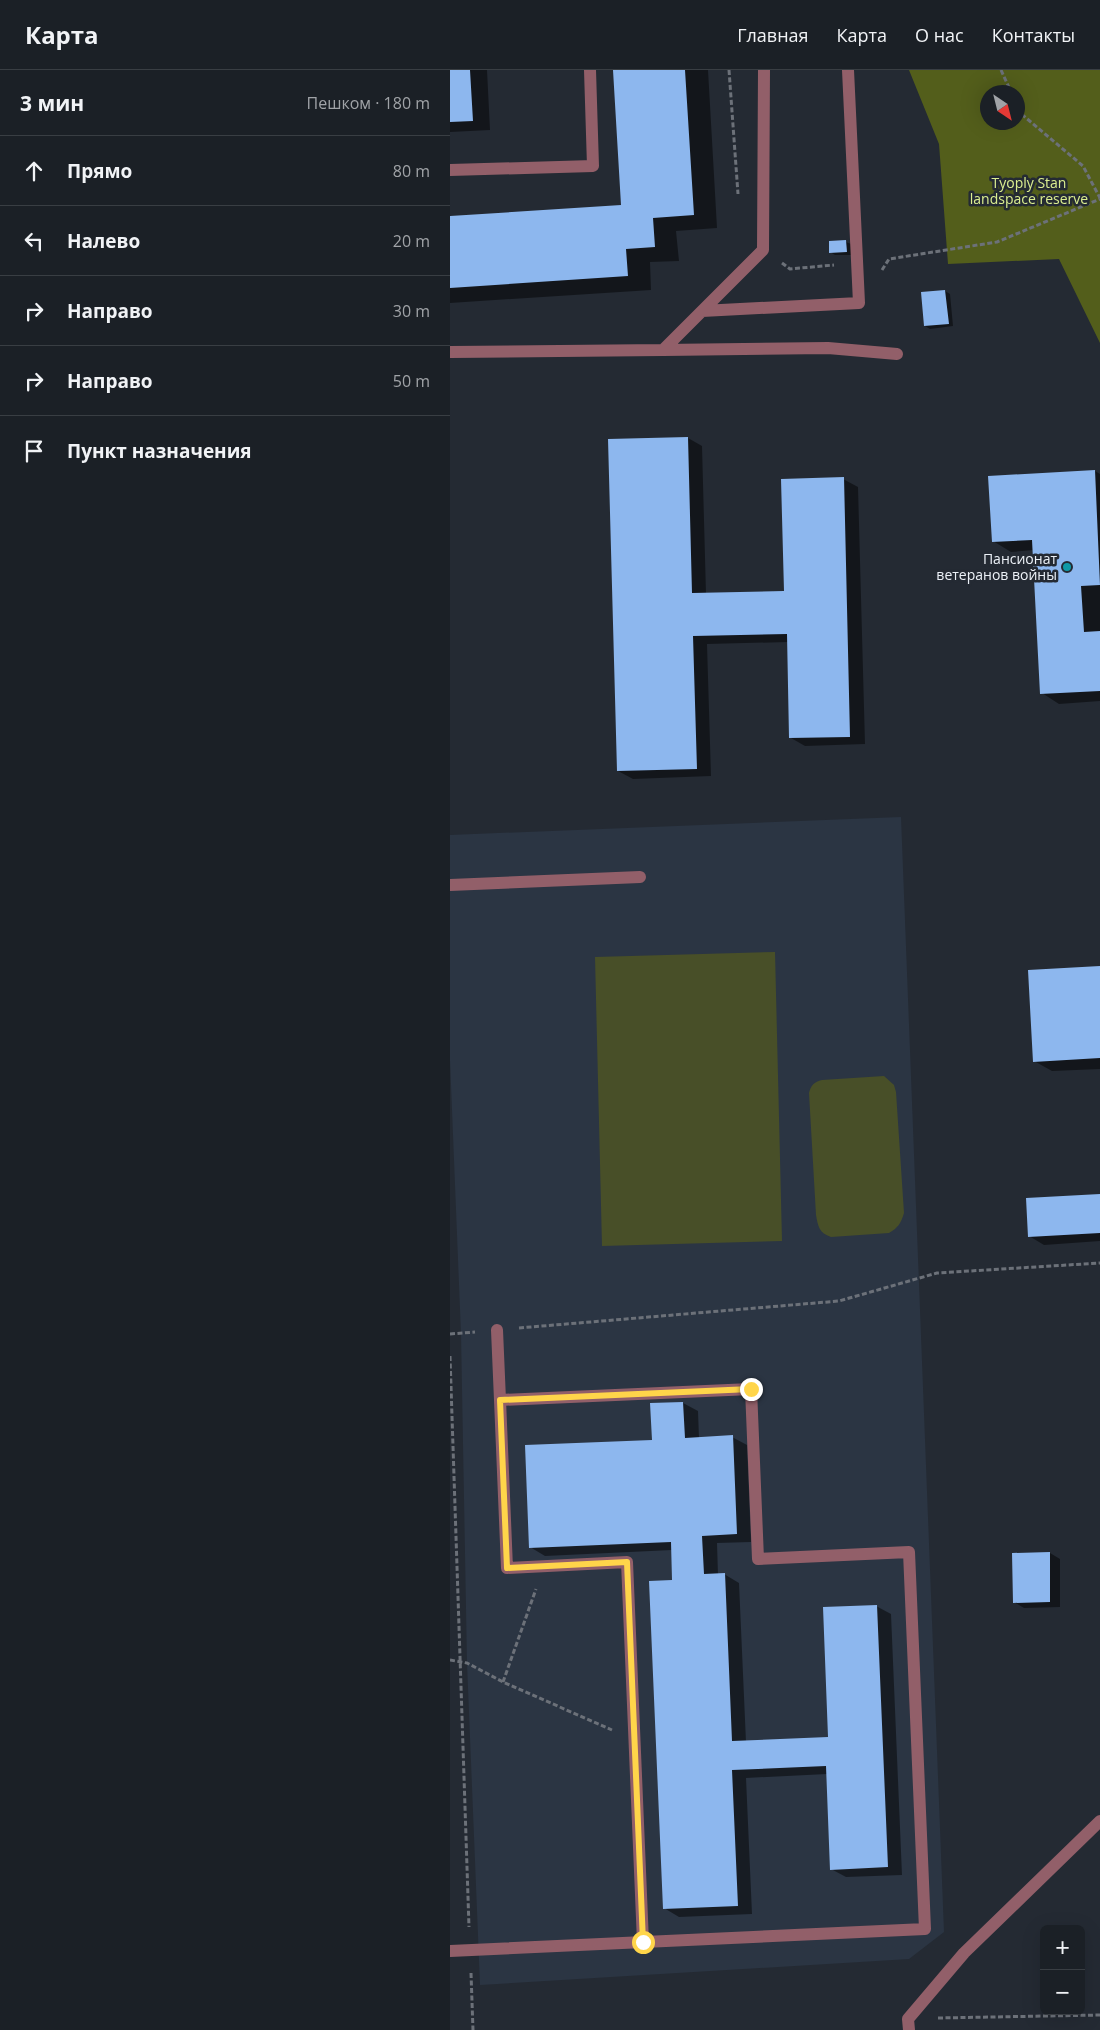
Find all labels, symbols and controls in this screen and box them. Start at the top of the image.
text: Карта [25,18,99,51]
text: Главная [737,23,809,47]
text: Карта [837,23,887,47]
text: О нас [915,23,964,47]
text: Контакты [992,23,1075,47]
north arrow [980,85,1025,130]
text: 3 мин [20,89,84,117]
text: Пешком · 180 m [307,92,430,114]
icon: ahead [20,157,48,185]
text: Прямо [67,158,132,184]
text: 80 m [393,160,430,182]
park label: Tyoply Stan landspace reserve [970,173,1088,208]
icon: left [20,227,48,255]
text: Налево [67,228,140,254]
text: 20 m [393,230,430,252]
icon: right [20,297,48,325]
text: Направо [67,298,153,324]
text: 30 m [393,300,430,322]
icon: right [20,367,48,395]
text: Направо [67,368,153,394]
text: 50 m [393,370,430,392]
icon: arrive [20,437,48,465]
text: Пункт назначения [67,438,252,464]
place label: Пансионат ветеранов войны [936,549,1057,584]
marker: Пансионат ветеранов войны [1061,561,1073,573]
route end [740,1378,763,1401]
map controls [1040,1925,1085,2015]
button: + [1040,1925,1085,1970]
route start [632,1931,655,1954]
button: − [1040,1970,1085,2015]

